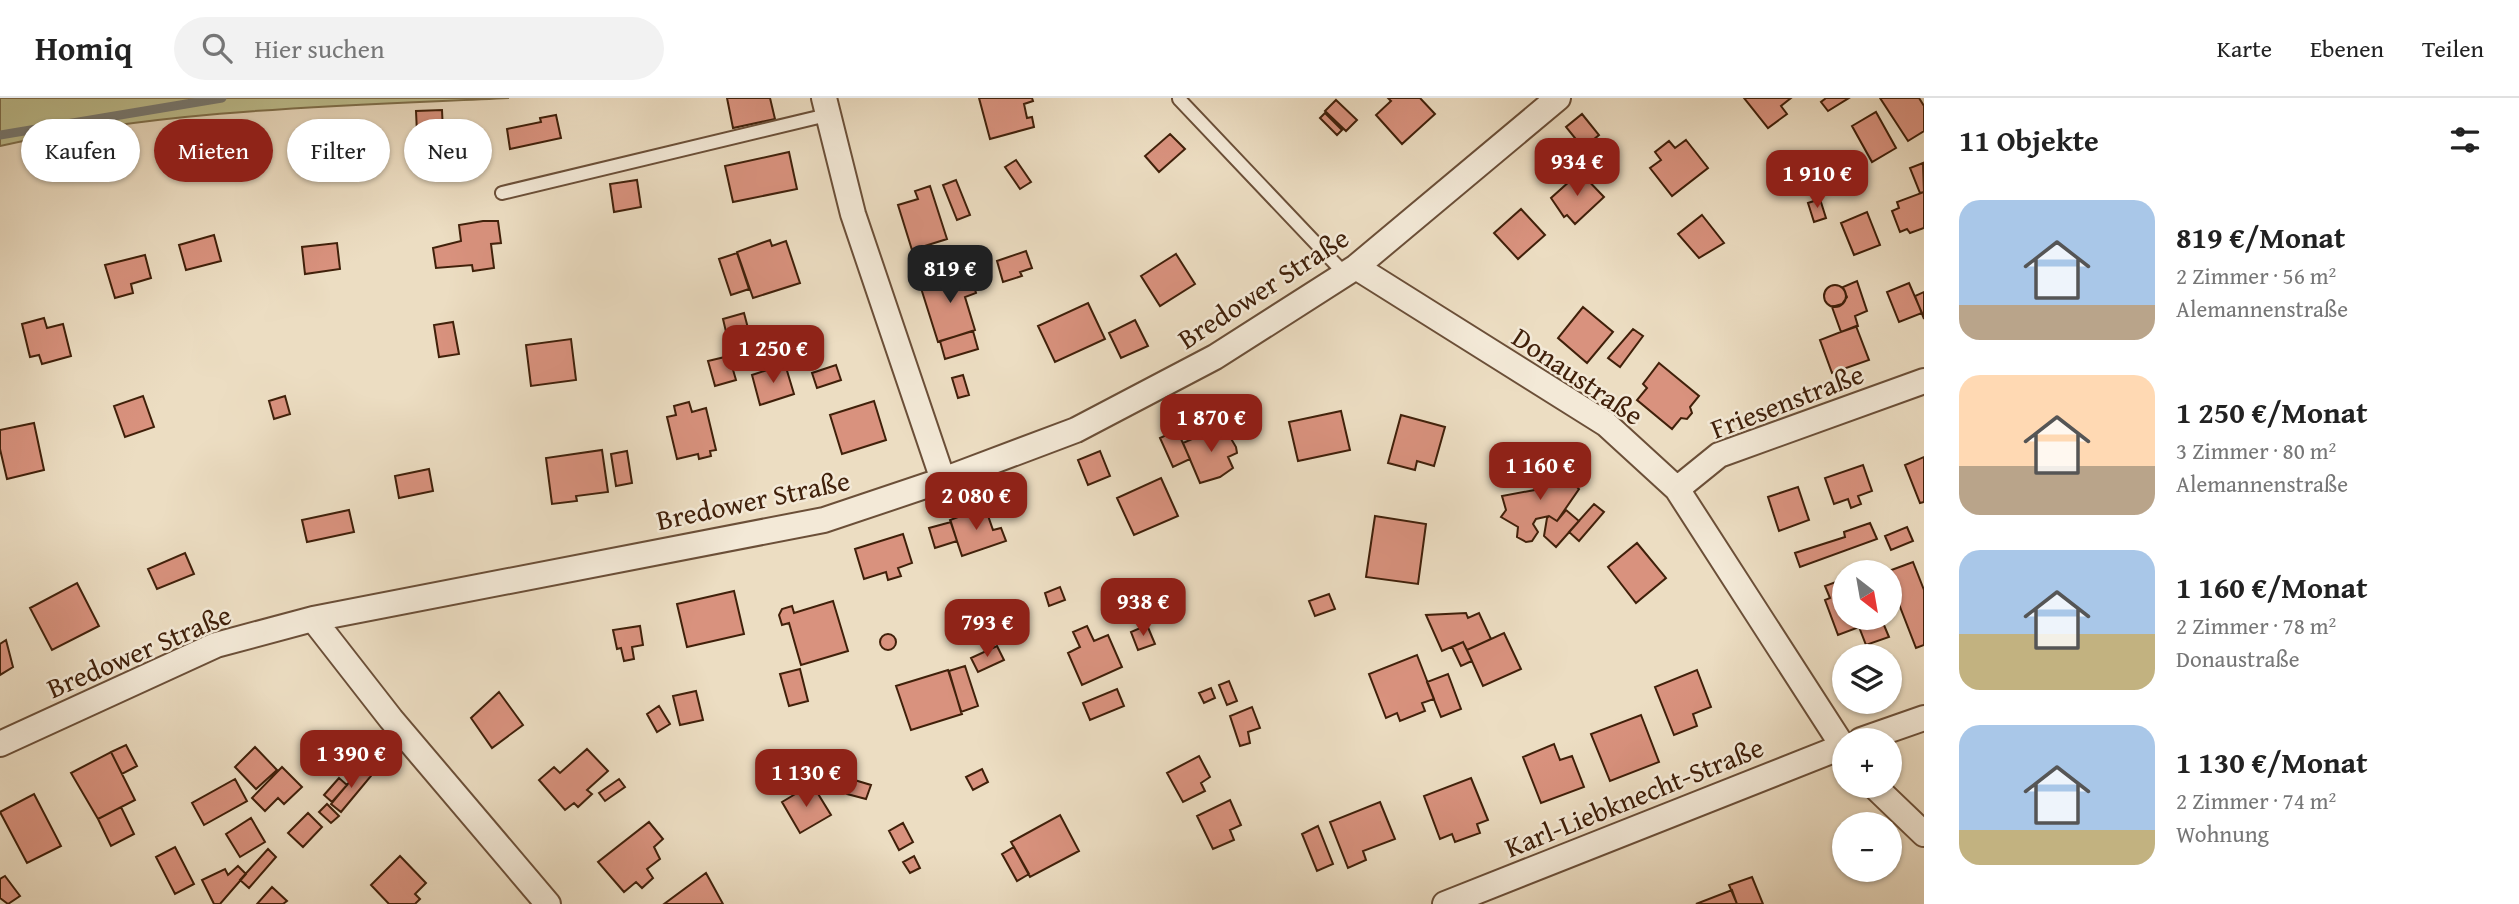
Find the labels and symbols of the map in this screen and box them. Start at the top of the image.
pin: 934 € [1528,139,1626,198]
pin: 1 910 € [1752,150,1882,210]
street label: Bredower Straße [1169,217,1356,358]
pin: 819 € [901,246,999,305]
street label: Donaustraße [1504,317,1652,435]
pin: 1 250 € [708,326,838,385]
street label: Friesenstraße [1704,353,1869,449]
pin: 1 870 € [1146,394,1276,454]
pin: 1 160 € [1475,442,1605,502]
street label: Bredower Straße [652,459,853,540]
pin: 2 080 € [911,472,1041,532]
north arrow [1832,560,1902,630]
pin: 938 € [1094,578,1192,638]
street label: Bredower Straße [40,593,237,708]
pin: 793 € [938,600,1036,659]
street label: Karl-Liebknecht-Straße [1498,726,1769,867]
pin: 1 390 € [286,730,416,790]
pin: 1 130 € [741,750,871,809]

